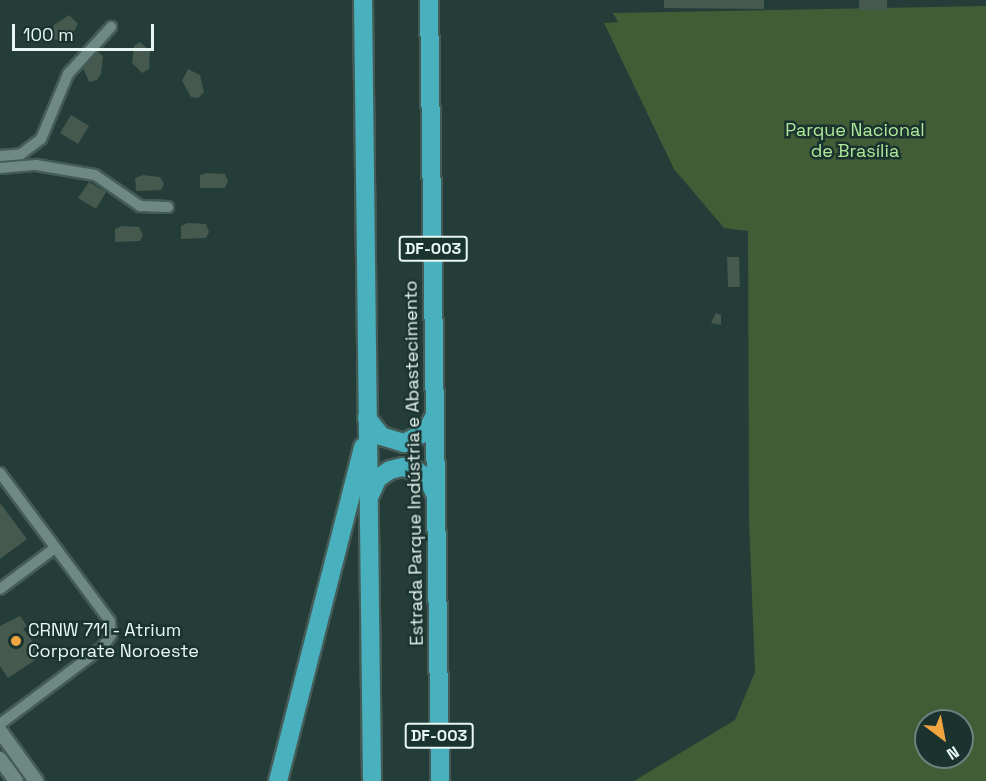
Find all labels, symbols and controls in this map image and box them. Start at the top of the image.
scale bar [15,12,158,50]
text: 100 m [23,23,74,46]
park label: Parque Nacional de Brasília [785,120,925,162]
road number: DF-003 [398,236,468,262]
street label: Estrada Parque Indústria e Abastecimento [400,280,428,646]
place label: CRNW 711 - Atrium Corporate Noroeste [28,620,199,662]
marker: CRNW 711 - Atrium Corporate Noroeste [9,634,23,648]
north arrow [914,709,974,769]
road number: DF-003 [404,723,474,749]
text: N [943,741,963,765]

